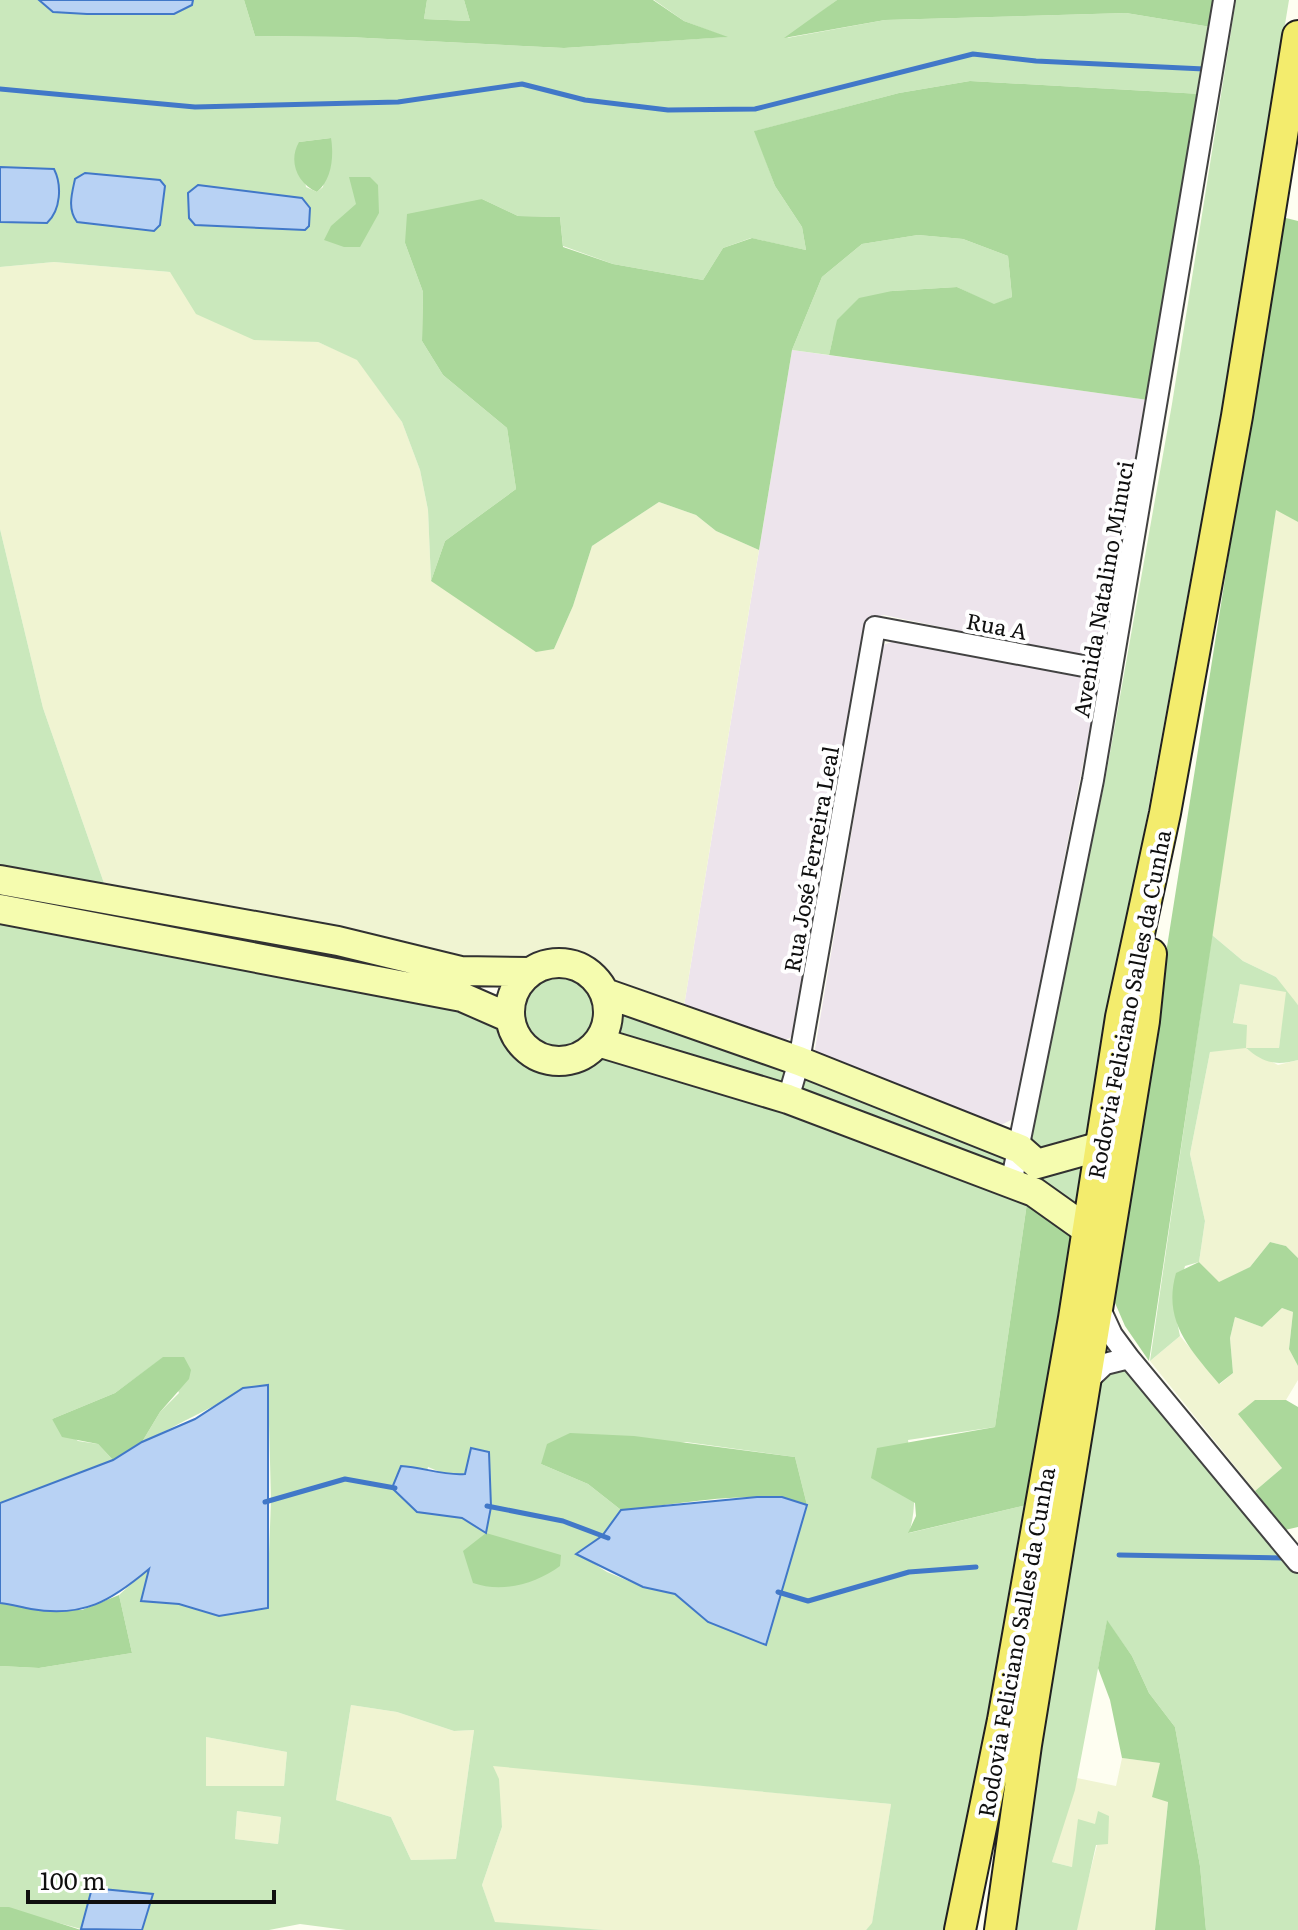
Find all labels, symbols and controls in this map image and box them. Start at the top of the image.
street label: Avenida Natalino Minuci [1063,458,1141,720]
street label: Rua A [964,603,1030,647]
street label: Rua José Ferreira Leal [774,743,846,975]
street label: Rodovia Feliciano Salles da Cunha [1078,826,1178,1181]
street label: Rodovia Feliciano Salles da Cunha [968,1464,1062,1820]
scale bar [28,1854,274,1904]
text: 100 m [40,1862,106,1897]

